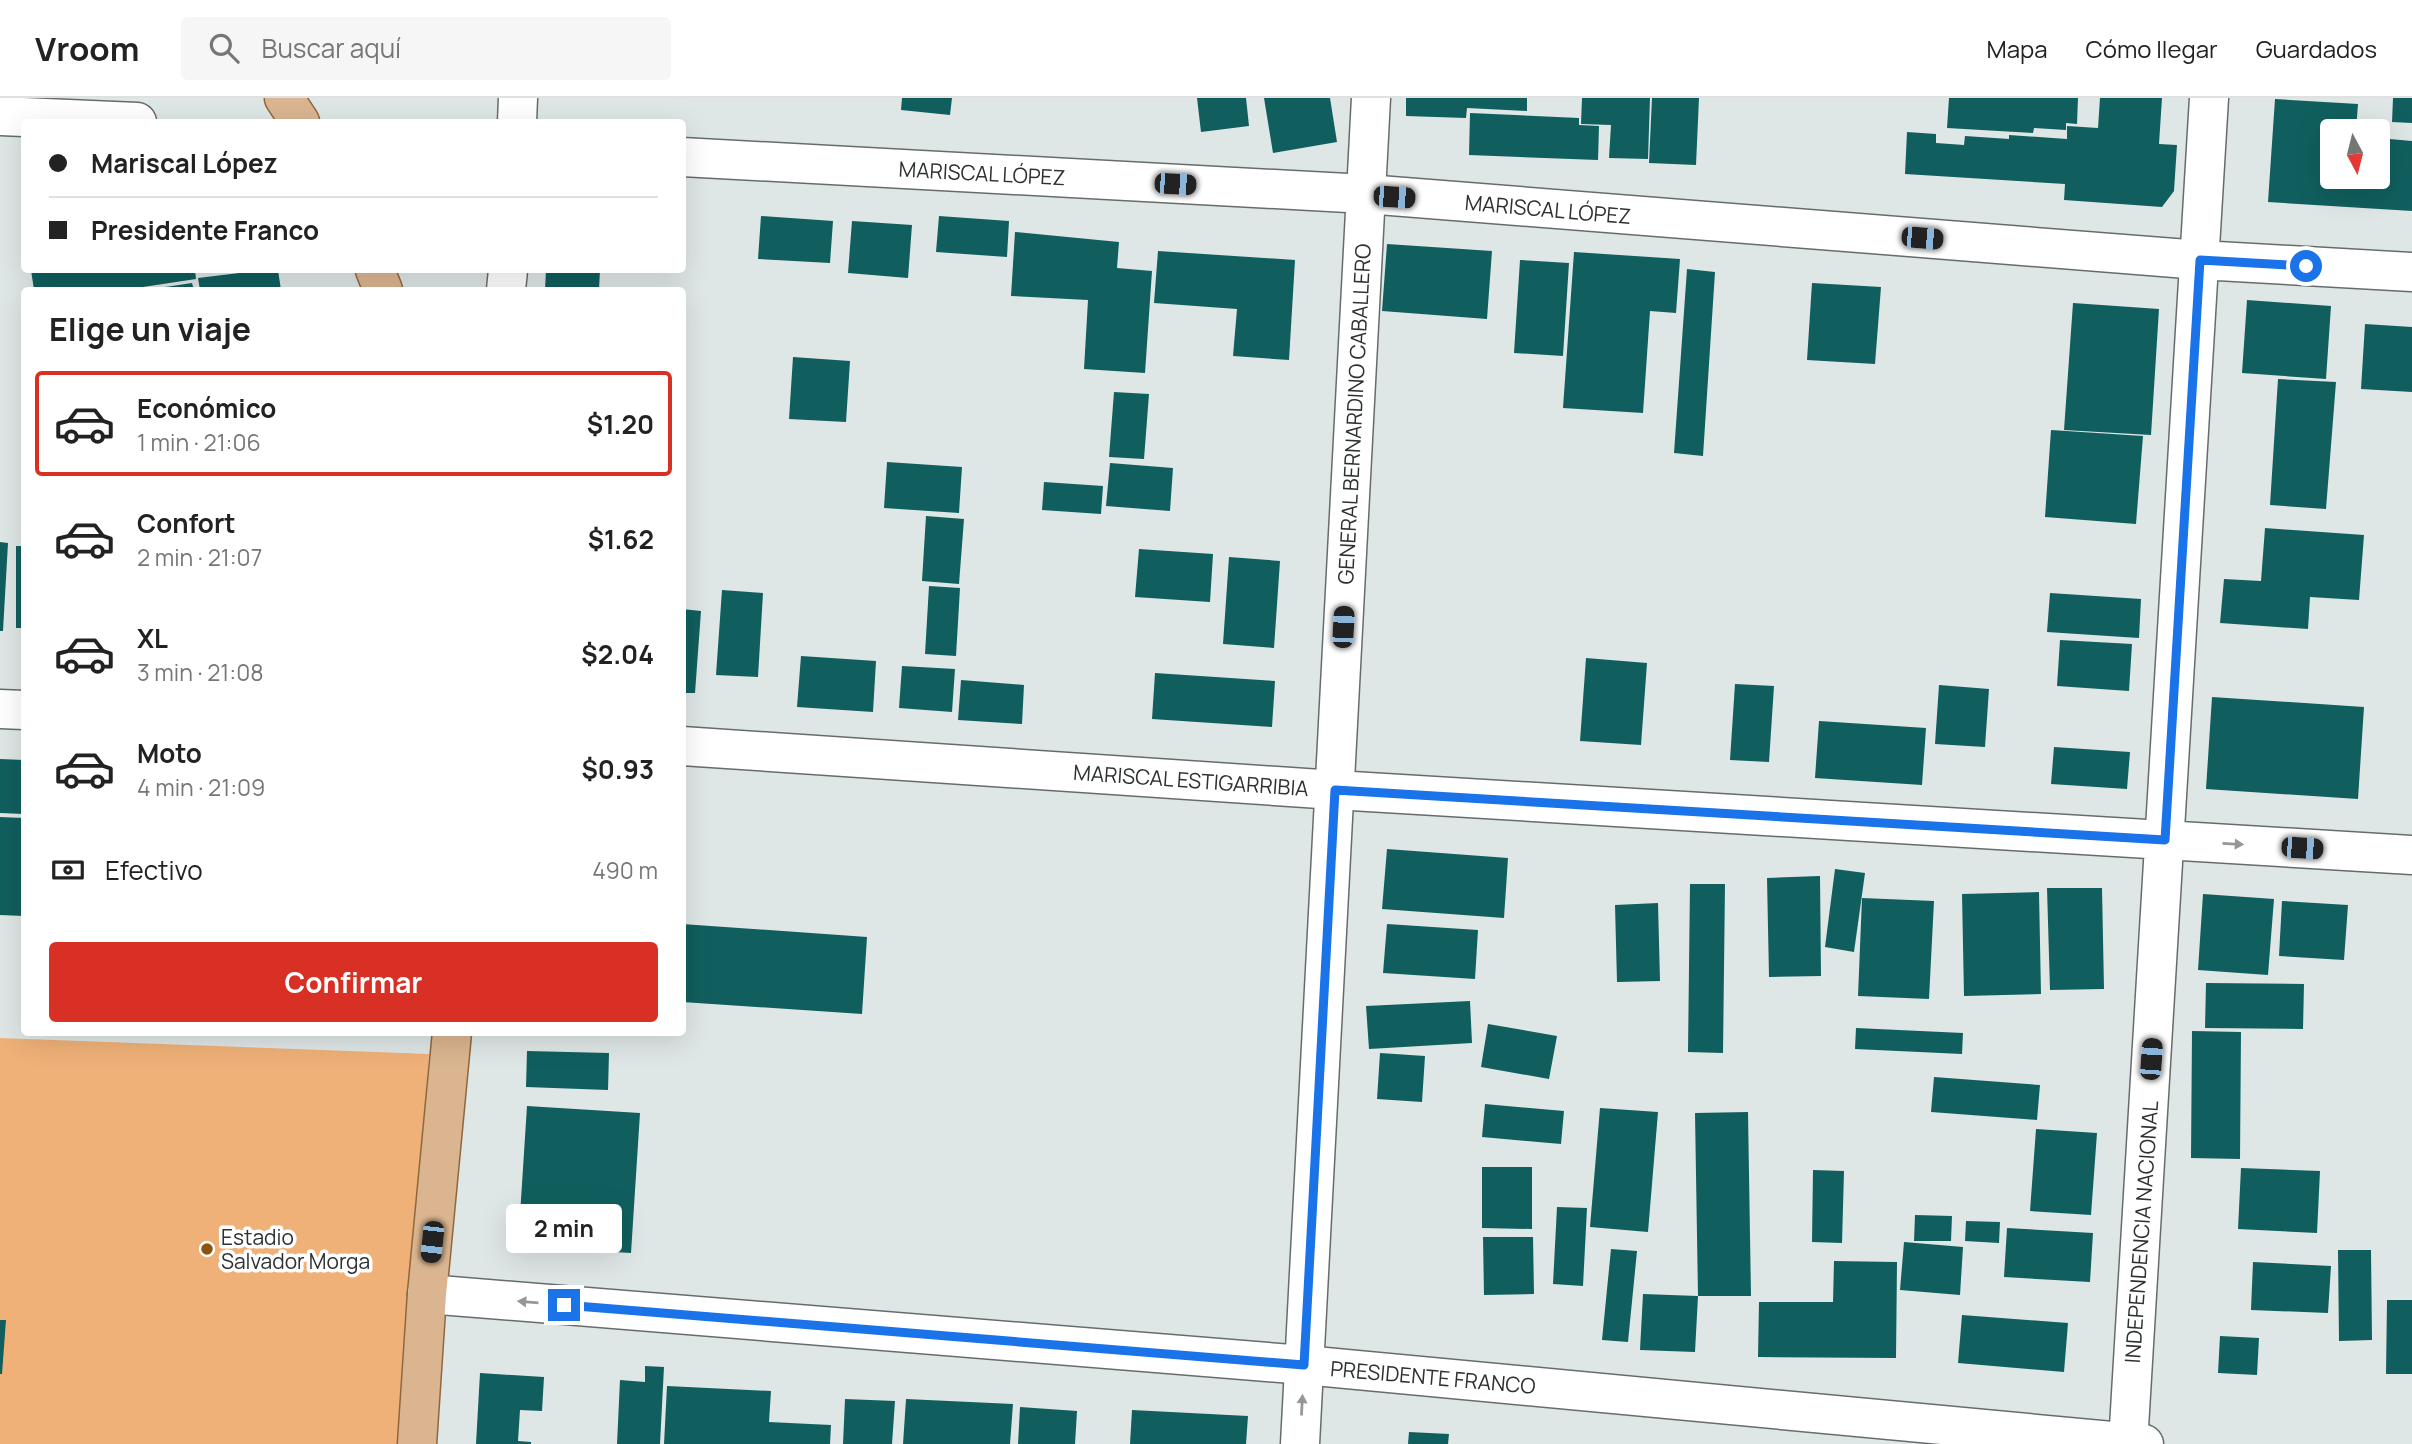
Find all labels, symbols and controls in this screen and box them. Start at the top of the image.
search box [181,17,671,80]
text: Vroom [35,26,139,71]
icon: search [205,29,243,67]
text: Buscar aquí [261,30,401,66]
text: Mapa [1987,32,2048,65]
text: Cómo llegar [2086,32,2218,65]
text: Guardados [2256,32,2377,65]
north arrow [2320,119,2390,189]
map controls [2320,119,2390,189]
text: Mariscal López [91,145,278,181]
street label: MARISCAL LÓPEZ [898,155,1066,191]
car [1154,172,1197,196]
car [1373,185,1416,209]
street label: MARISCAL LÓPEZ [1464,188,1632,230]
text: Presidente Franco [91,212,319,248]
car [1901,226,1944,250]
street label: GENERAL BERNARDINO CABALLERO [1331,243,1377,585]
route start [2290,250,2322,282]
text: Elige un viaje [49,307,251,351]
text: Económico [137,390,276,426]
icon: car [53,392,116,455]
text: $1.20 [587,406,654,442]
text: 1 min · 21:06 [137,426,261,458]
text: Confort [137,505,236,541]
icon: car [53,507,116,570]
text: $1.62 [588,521,654,557]
text: 2 min · 21:07 [137,541,262,573]
car [1332,605,1355,649]
text: XL [137,620,168,656]
icon: car [53,622,116,685]
text: $2.04 [581,636,654,672]
text: 3 min · 21:08 [137,656,264,688]
text: Moto [137,735,202,771]
icon: car [53,737,116,800]
text: $0.93 [581,751,654,787]
street label: MARISCAL ESTIGARRIBIA [1072,758,1310,802]
text: 4 min · 21:09 [137,771,265,803]
car [2281,836,2324,860]
one-way arrow [2222,839,2244,850]
icon: cash [49,851,87,889]
text: Efectivo [105,852,203,888]
text: 490 m [592,854,658,886]
button: Confirmar [49,942,658,1022]
car [2140,1037,2163,1081]
street label: INDEPENDENCIA NACIONAL [2118,1100,2164,1364]
callout: 2 min [506,1204,622,1252]
text: 2 min [534,1212,594,1244]
car [420,1220,445,1264]
place label: Estadio Salvador Morga [221,1223,370,1275]
marker: Estadio Salvador Morga [199,1241,215,1257]
route end [548,1289,580,1321]
one-way arrow [517,1296,539,1307]
street label: PRESIDENTE FRANCO [1329,1354,1537,1400]
one-way arrow [1297,1393,1308,1415]

